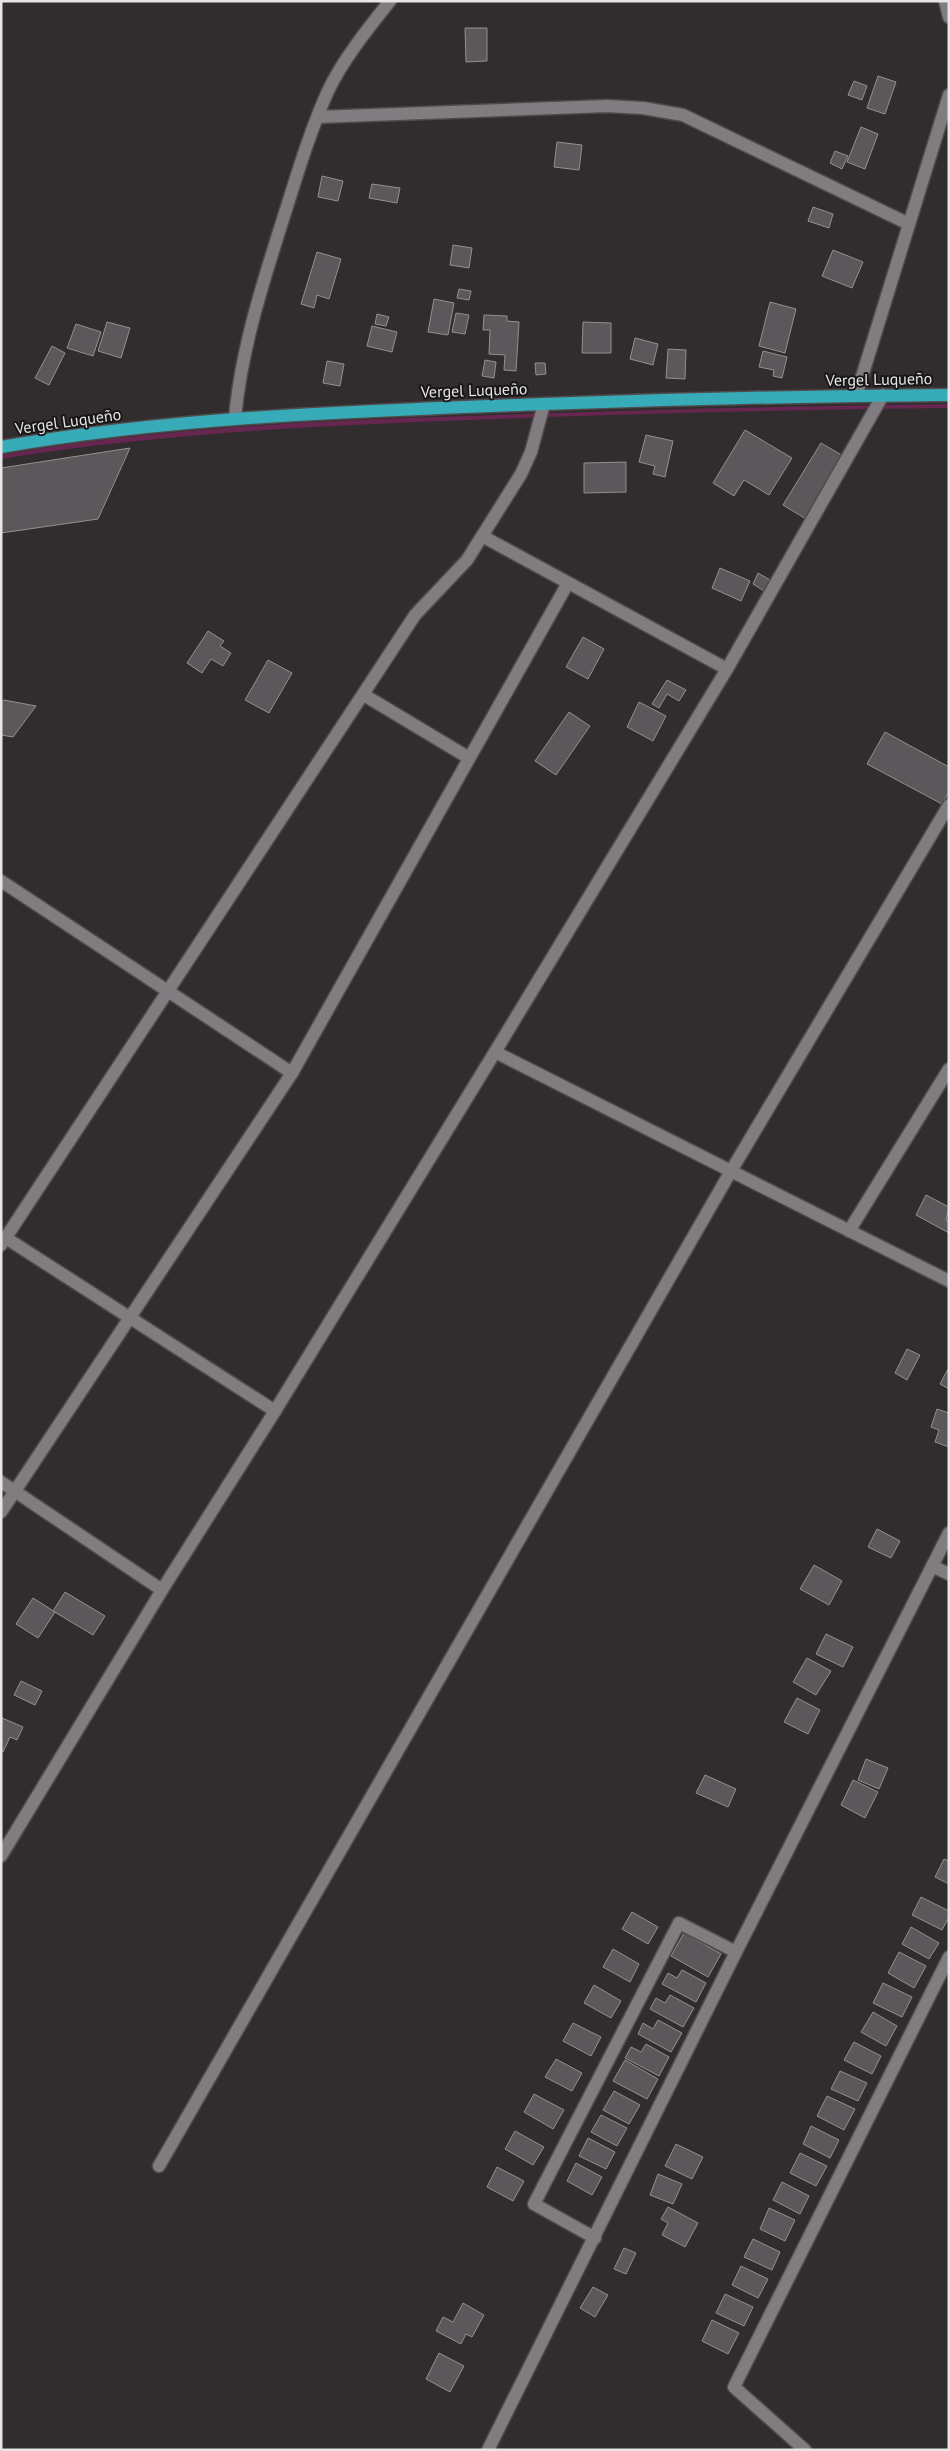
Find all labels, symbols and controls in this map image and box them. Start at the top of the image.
street label: Vergel Luqueño [825,368,932,390]
street label: Vergel Luqueño [419,378,528,402]
street label: Vergel Luqueño [13,404,122,438]

